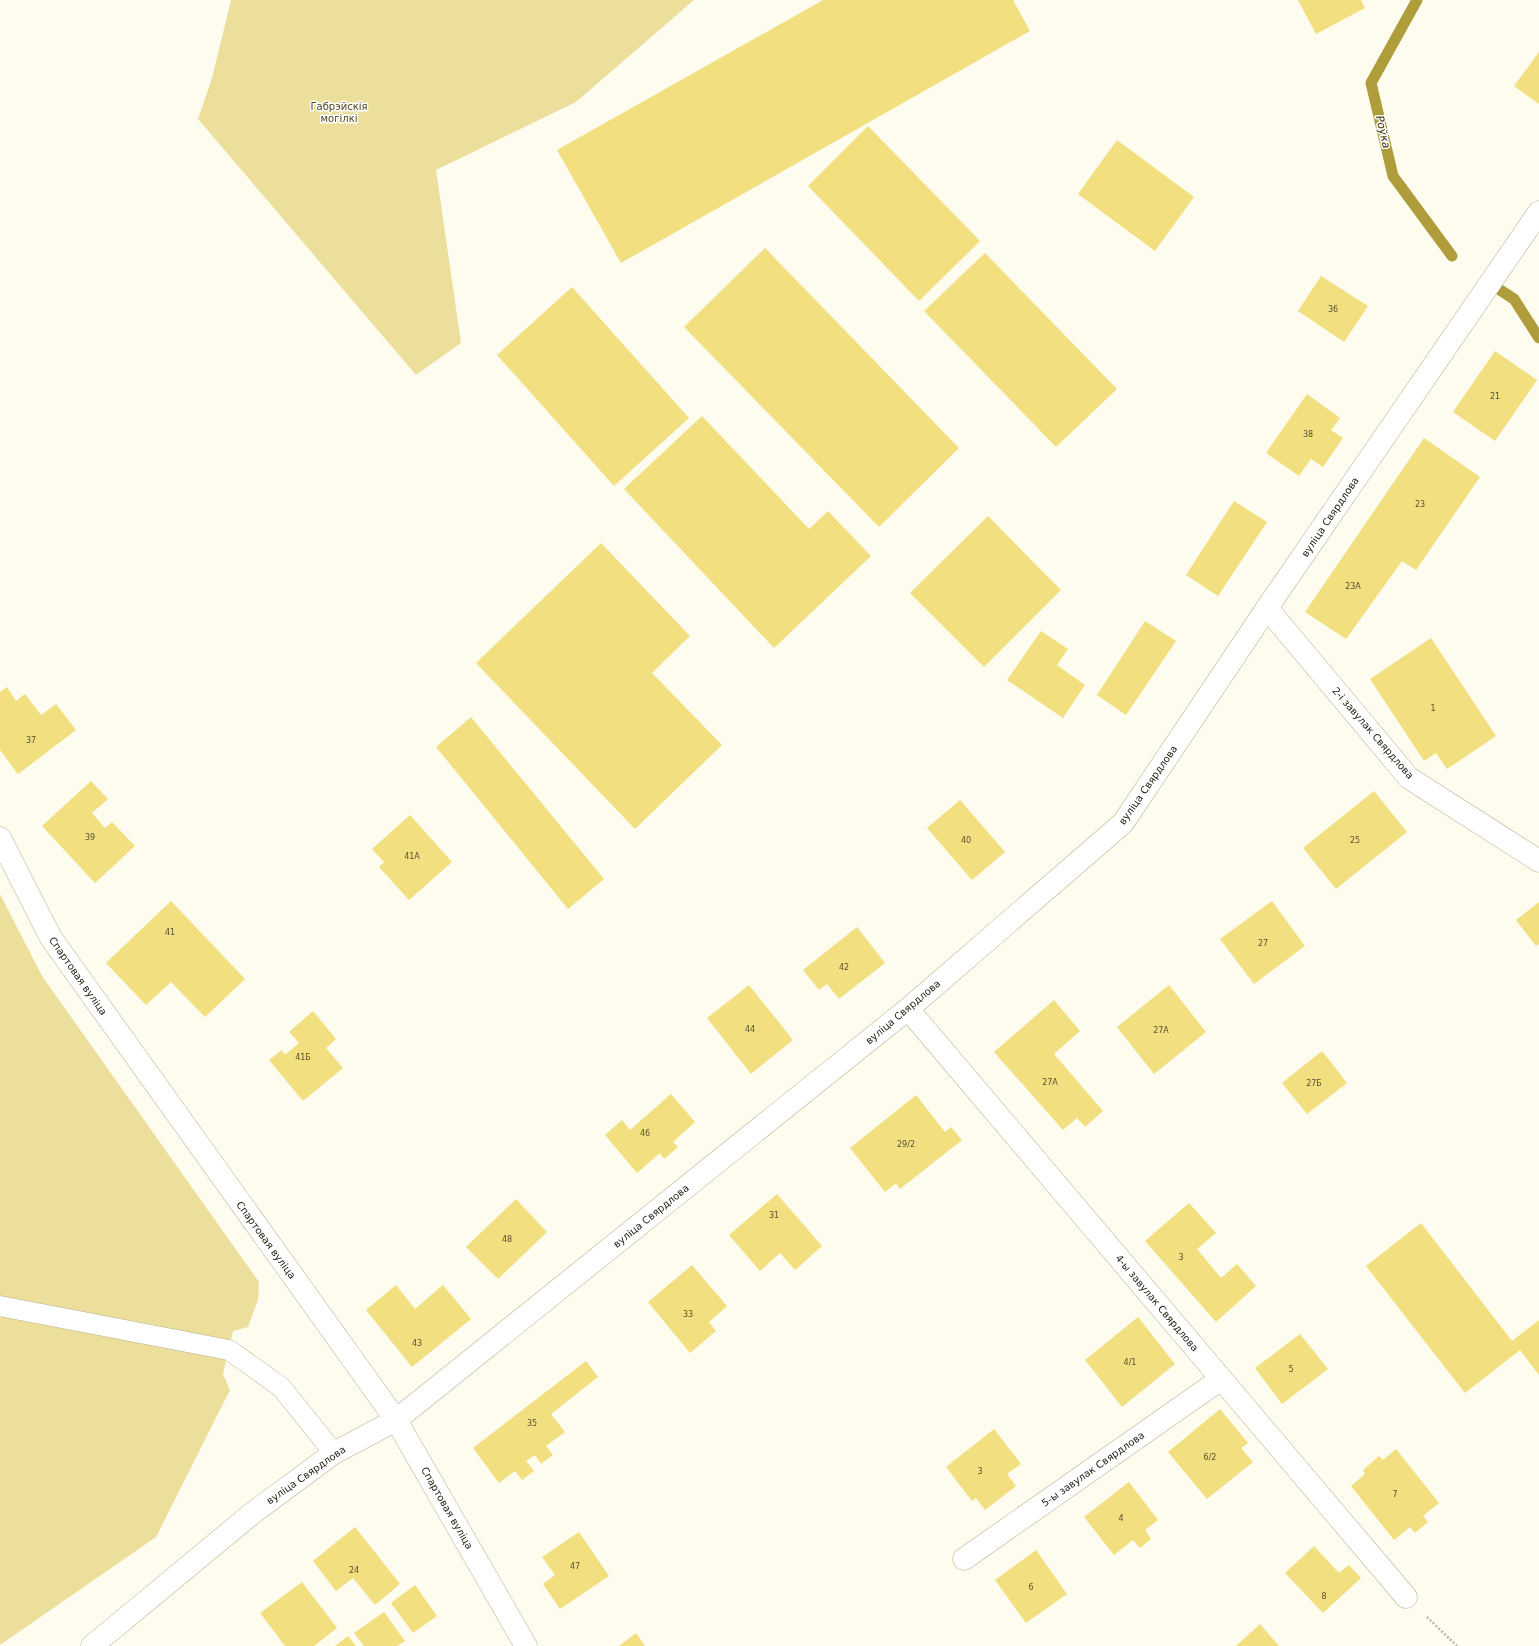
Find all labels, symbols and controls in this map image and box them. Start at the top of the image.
park label: Габрэйскія могілкі [310,101,368,124]
water label: Роўка [1373,114,1393,150]
house number: 36 [1328,305,1338,314]
house number: 21 [1490,392,1500,401]
house number: 38 [1303,430,1313,439]
street label: вуліца Свярдлова [1299,475,1361,559]
house number: 23 [1415,500,1425,509]
house number: 23А [1345,582,1361,591]
street label: 2-і завулак Свярдлова [1330,685,1416,781]
house number: 1 [1430,704,1436,713]
house number: 37 [26,736,36,745]
street label: вуліца Свярдлова [1117,743,1179,827]
house number: 39 [85,833,95,842]
house number: 40 [961,836,971,845]
house number: 25 [1350,836,1360,845]
house number: 41А [404,852,420,861]
house number: 41 [165,928,175,937]
street label: Спартовая вуліца [47,935,109,1017]
house number: 27 [1258,939,1268,948]
house number: 42 [839,963,849,972]
street label: вуліца Свярдлова [864,978,942,1046]
house number: 44 [745,1025,755,1034]
house number: 27А [1153,1026,1169,1035]
house number: 41Б [295,1053,311,1062]
house number: 27А [1042,1078,1058,1087]
house number: 27Б [1306,1079,1322,1088]
house number: 46 [640,1129,650,1138]
house number: 29/2 [897,1140,915,1149]
street label: вуліца Свярдлова [611,1182,691,1250]
street label: Спартовая вуліца [234,1199,298,1281]
house number: 31 [769,1211,779,1220]
house number: 48 [502,1235,512,1244]
street label: 4-ы завулак Свярдлова [1113,1252,1201,1354]
house number: 3 [1178,1253,1184,1262]
house number: 33 [683,1310,693,1319]
house number: 43 [412,1339,422,1348]
house number: 4/1 [1124,1358,1136,1367]
house number: 5 [1288,1365,1294,1374]
house number: 35 [527,1419,537,1428]
street label: 5-ы завулак Свярдлова [1040,1429,1146,1509]
street label: вуліца Свярдлова [264,1444,348,1506]
house number: 6/2 [1204,1453,1216,1462]
street label: Спартовая вуліца [419,1465,475,1551]
house number: 3 [977,1467,983,1476]
house number: 7 [1392,1490,1398,1499]
house number: 4 [1118,1514,1124,1523]
house number: 47 [570,1562,580,1571]
house number: 24 [349,1566,359,1575]
house number: 6 [1028,1583,1034,1592]
house number: 8 [1321,1592,1327,1601]

